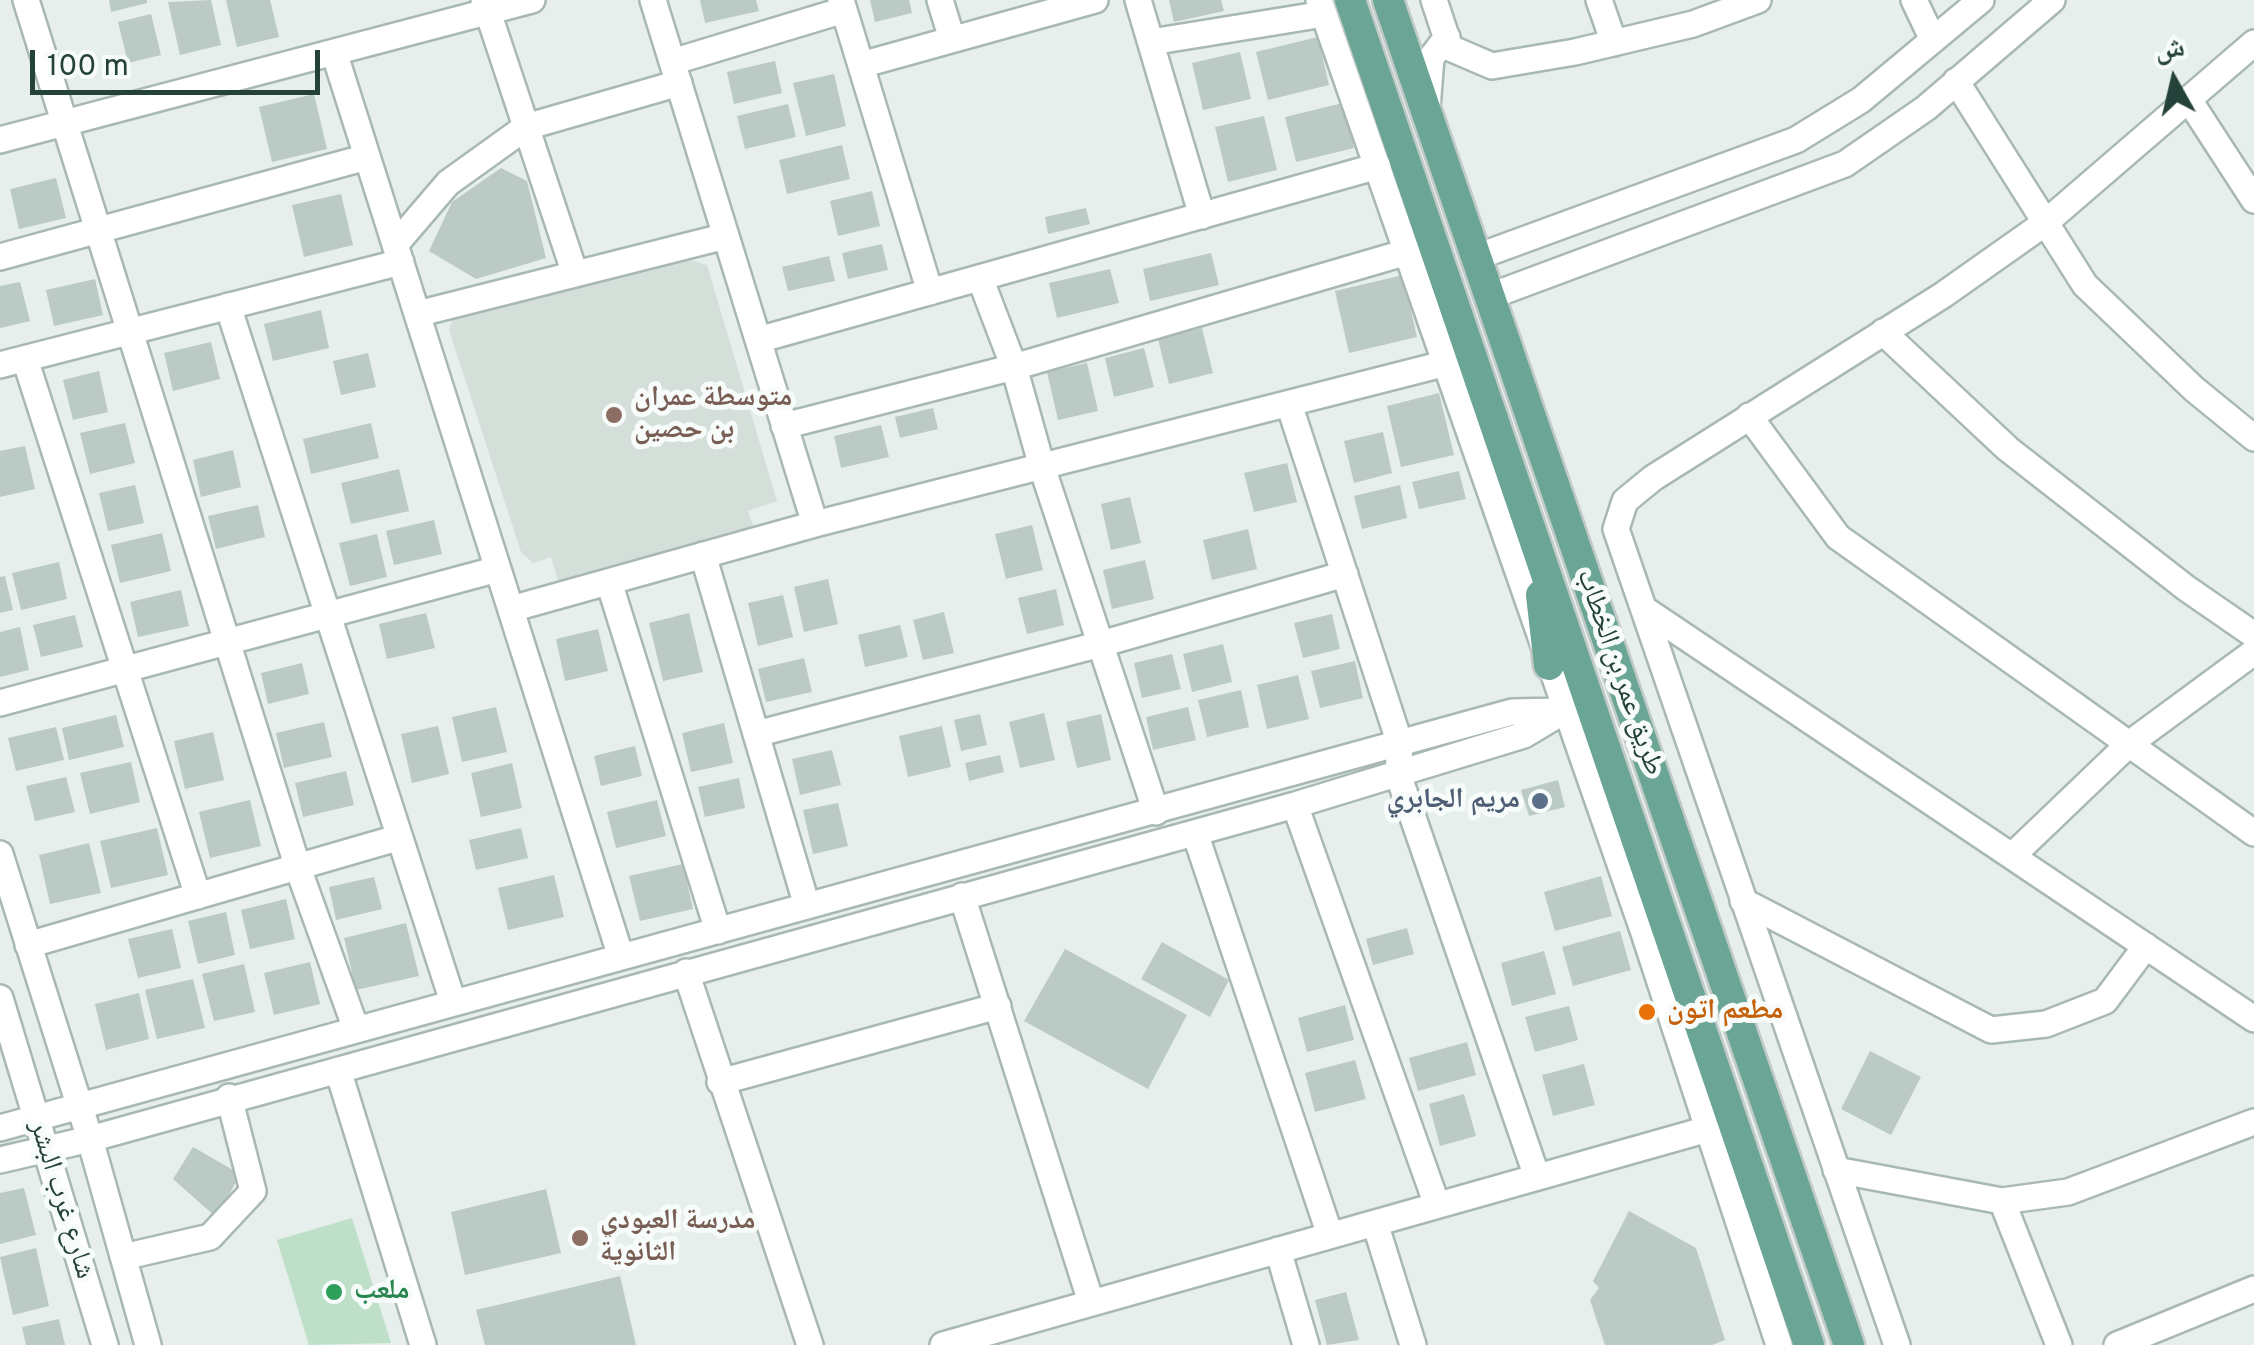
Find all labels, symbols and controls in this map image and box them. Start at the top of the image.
scale bar [35,30,325,92]
north arrow [2124,30,2224,130]
text: ش [2153,30,2187,70]
text: 100 m [47,49,129,86]
place label: متوسطة عمران بن حصين [634,382,792,448]
marker: متوسطة عمران بن حصين [603,404,625,426]
street label: طريق عمر بن الخطاب [1567,566,1669,780]
place label: مريم الجابري [1386,784,1520,818]
marker: مريم الجابري [1529,790,1551,812]
place label: مطعم اتون [1667,995,1783,1029]
marker: مطعم اتون [1636,1001,1658,1023]
street label: شارع غرب البشر [20,1117,100,1283]
place label: مدرسة العبودي الثانوية [600,1205,755,1271]
marker: مدرسة العبودي الثانوية [569,1227,591,1249]
place label: ملعب [354,1275,410,1309]
marker: ملعب [323,1281,345,1303]

